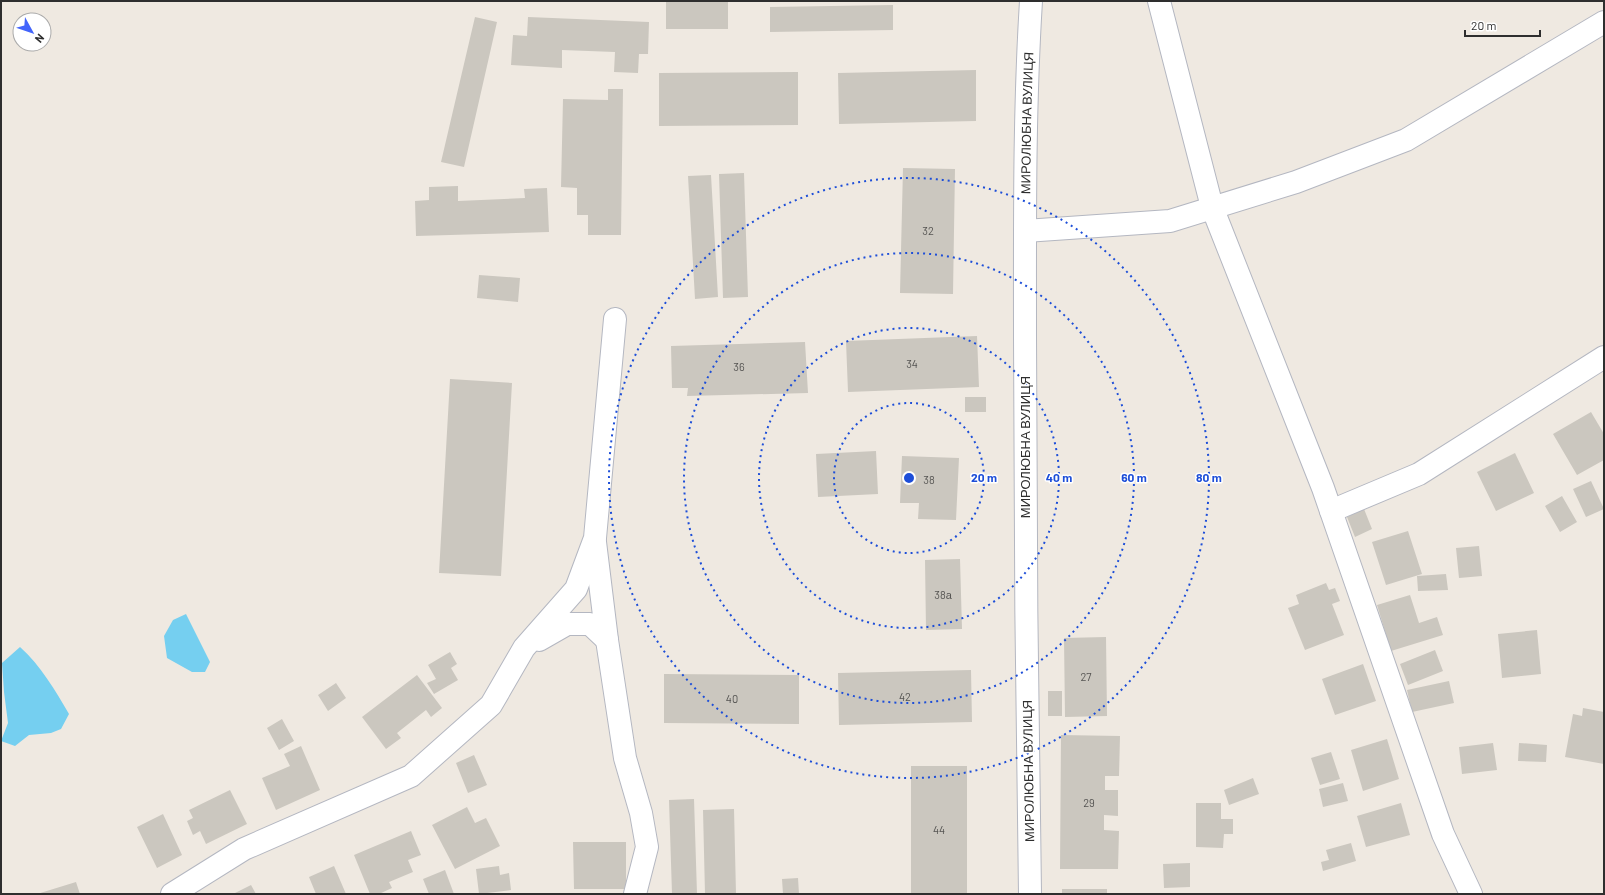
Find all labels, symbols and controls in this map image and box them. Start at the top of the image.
north arrow [12,12,52,52]
scale bar [1465,12,1540,38]
text: 20 m [1471,18,1497,32]
text: N [33,32,47,46]
street label: МИРОЛЮБНА ВУЛИЦЯ [1017,52,1036,194]
house number: 32 [922,224,934,237]
house number: 34 [906,357,918,370]
house number: 36 [733,360,745,373]
street label: МИРОЛЮБНА ВУЛИЦЯ [1017,376,1033,518]
text: 20 m [971,470,997,484]
text: 40 m [1046,470,1072,484]
text: 60 m [1121,470,1147,484]
text: 80 m [1196,470,1222,484]
centre of rings [902,471,916,485]
house number: 38 [923,473,935,486]
house number: 38а [934,588,953,601]
house number: 27 [1080,670,1092,683]
house number: 42 [899,690,911,703]
house number: 40 [726,692,738,705]
street label: МИРОЛЮБНА ВУЛИЦЯ [1019,700,1037,842]
house number: 29 [1083,796,1095,809]
house number: 44 [933,823,945,836]

